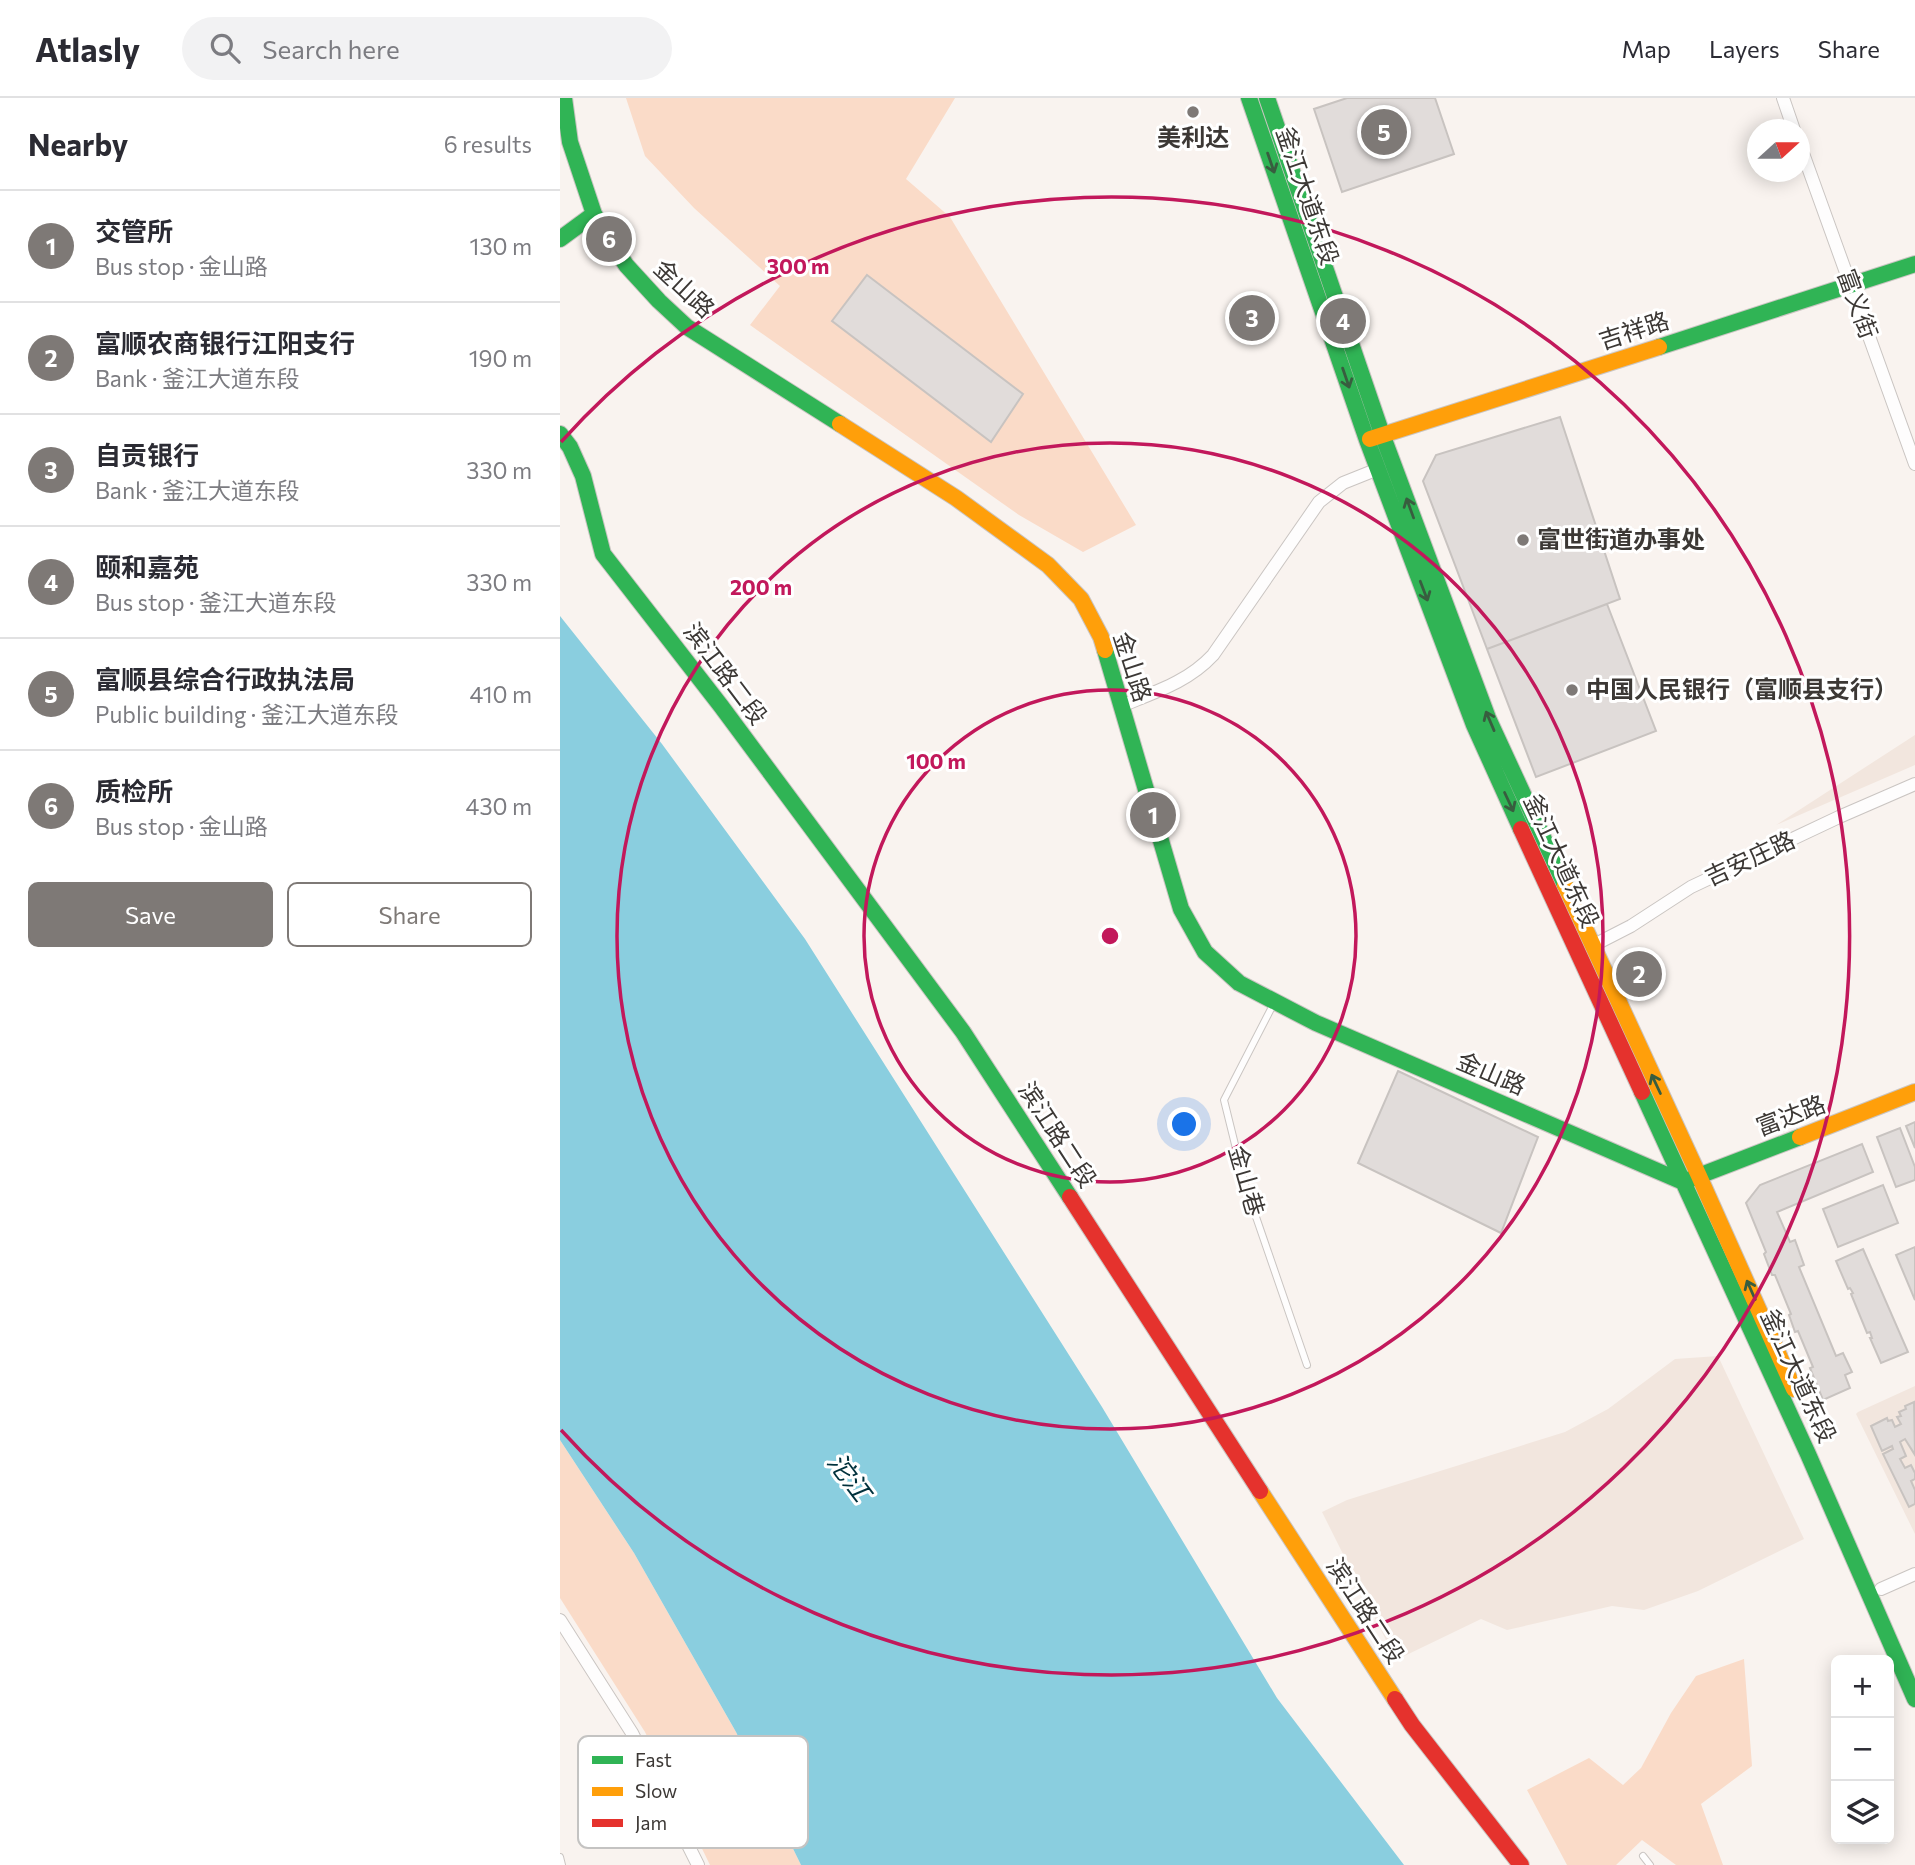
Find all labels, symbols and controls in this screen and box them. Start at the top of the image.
search box [182,17,672,80]
text: Atlasly [35,28,140,69]
icon: search [206,29,244,67]
text: Search here [262,33,400,64]
text: Map [1622,34,1671,63]
text: Layers [1709,34,1780,63]
text: Share [1818,34,1880,63]
marker: 美利达 [1185,104,1201,120]
pin: 5 [1361,106,1407,158]
north arrow [1747,119,1810,182]
place label: 美利达 [1157,122,1229,151]
street label: 釜江大道东段 [1271,123,1346,268]
text: Nearby [28,125,128,162]
text: 6 results [444,130,532,158]
one-way arrow [1266,151,1278,173]
pin: 6 [586,213,632,265]
text: 交管所 [95,215,173,246]
text: 1 [46,232,56,260]
text: 130 m [470,232,532,260]
text: Bus stop · 金山路 [95,252,268,280]
street label: 金山路 [649,253,721,323]
text: 300 m [767,253,829,278]
street label: 富义街 [1832,265,1884,342]
pin: 3 [1229,292,1275,344]
pin: 4 [1320,295,1366,347]
street label: 吉祥路 [1595,305,1672,354]
text: 富顺农商银行江阳支行 [95,327,355,358]
text: 2 [44,344,58,372]
text: 190 m [469,344,532,372]
text: Bank · 釜江大道东段 [95,364,300,392]
one-way arrow [1341,366,1353,388]
text: 自贡银行 [95,439,199,470]
text: 3 [44,456,58,484]
text: 330 m [466,456,532,484]
text: Bank · 釜江大道东段 [95,476,300,504]
one-way arrow [1402,498,1415,520]
place label: 富世街道办事处 [1537,524,1705,553]
marker: 富世街道办事处 [1515,532,1531,548]
text: 颐和嘉苑 [95,551,199,582]
text: 4 [44,568,58,596]
text: 330 m [466,568,532,596]
text: 200 m [730,574,792,599]
one-way arrow [1418,580,1431,602]
text: Bus stop · 釜江大道东段 [95,588,337,616]
street label: 滨江路二段 [679,616,774,730]
street label: 金山路 [1109,628,1158,705]
text: 富顺县综合行政执法局 [95,663,355,694]
place label: 中国人民银行（富顺县支行） [1586,674,1898,703]
text: 5 [44,680,58,708]
text: 410 m [470,680,532,708]
marker: 中国人民银行（富顺县支行） [1564,682,1580,698]
text: Public building · 釜江大道东段 [95,700,399,728]
one-way arrow [1482,711,1495,732]
text: 100 m [906,748,966,773]
text: 质检所 [95,775,173,806]
pin: 1 [1130,789,1176,841]
street label: 釜江大道东段 [1519,789,1606,932]
one-way arrow [1503,791,1516,812]
text: 6 [44,792,58,820]
text: 430 m [466,792,532,820]
text: Bus stop · 金山路 [95,812,268,840]
street label: 吉安庄路 [1700,824,1799,891]
button: Save [28,882,273,947]
button: Share [287,882,532,947]
centre of rings [1098,924,1122,948]
pin: 2 [1616,948,1662,1000]
street label: 金山路 [1453,1045,1530,1100]
one-way arrow [1649,1074,1662,1095]
street label: 滨江路二段 [1013,1076,1103,1192]
street label: 富达路 [1752,1088,1829,1141]
your location [1167,1107,1201,1141]
street label: 金山巷 [1224,1142,1271,1219]
one-way arrow [1744,1280,1757,1302]
street label: 釜江大道东段 [1756,1304,1843,1447]
water label: 沱江 [822,1446,880,1509]
street label: 滨江路二段 [1321,1552,1411,1668]
map controls [1831,1655,1894,1844]
button: + [1831,1655,1894,1718]
button: − [1831,1718,1894,1781]
legend [578,1736,808,1848]
text: Fast [635,1748,672,1771]
text: Slow [635,1779,677,1802]
button: layers [1831,1781,1894,1844]
text: Jam [635,1811,667,1834]

